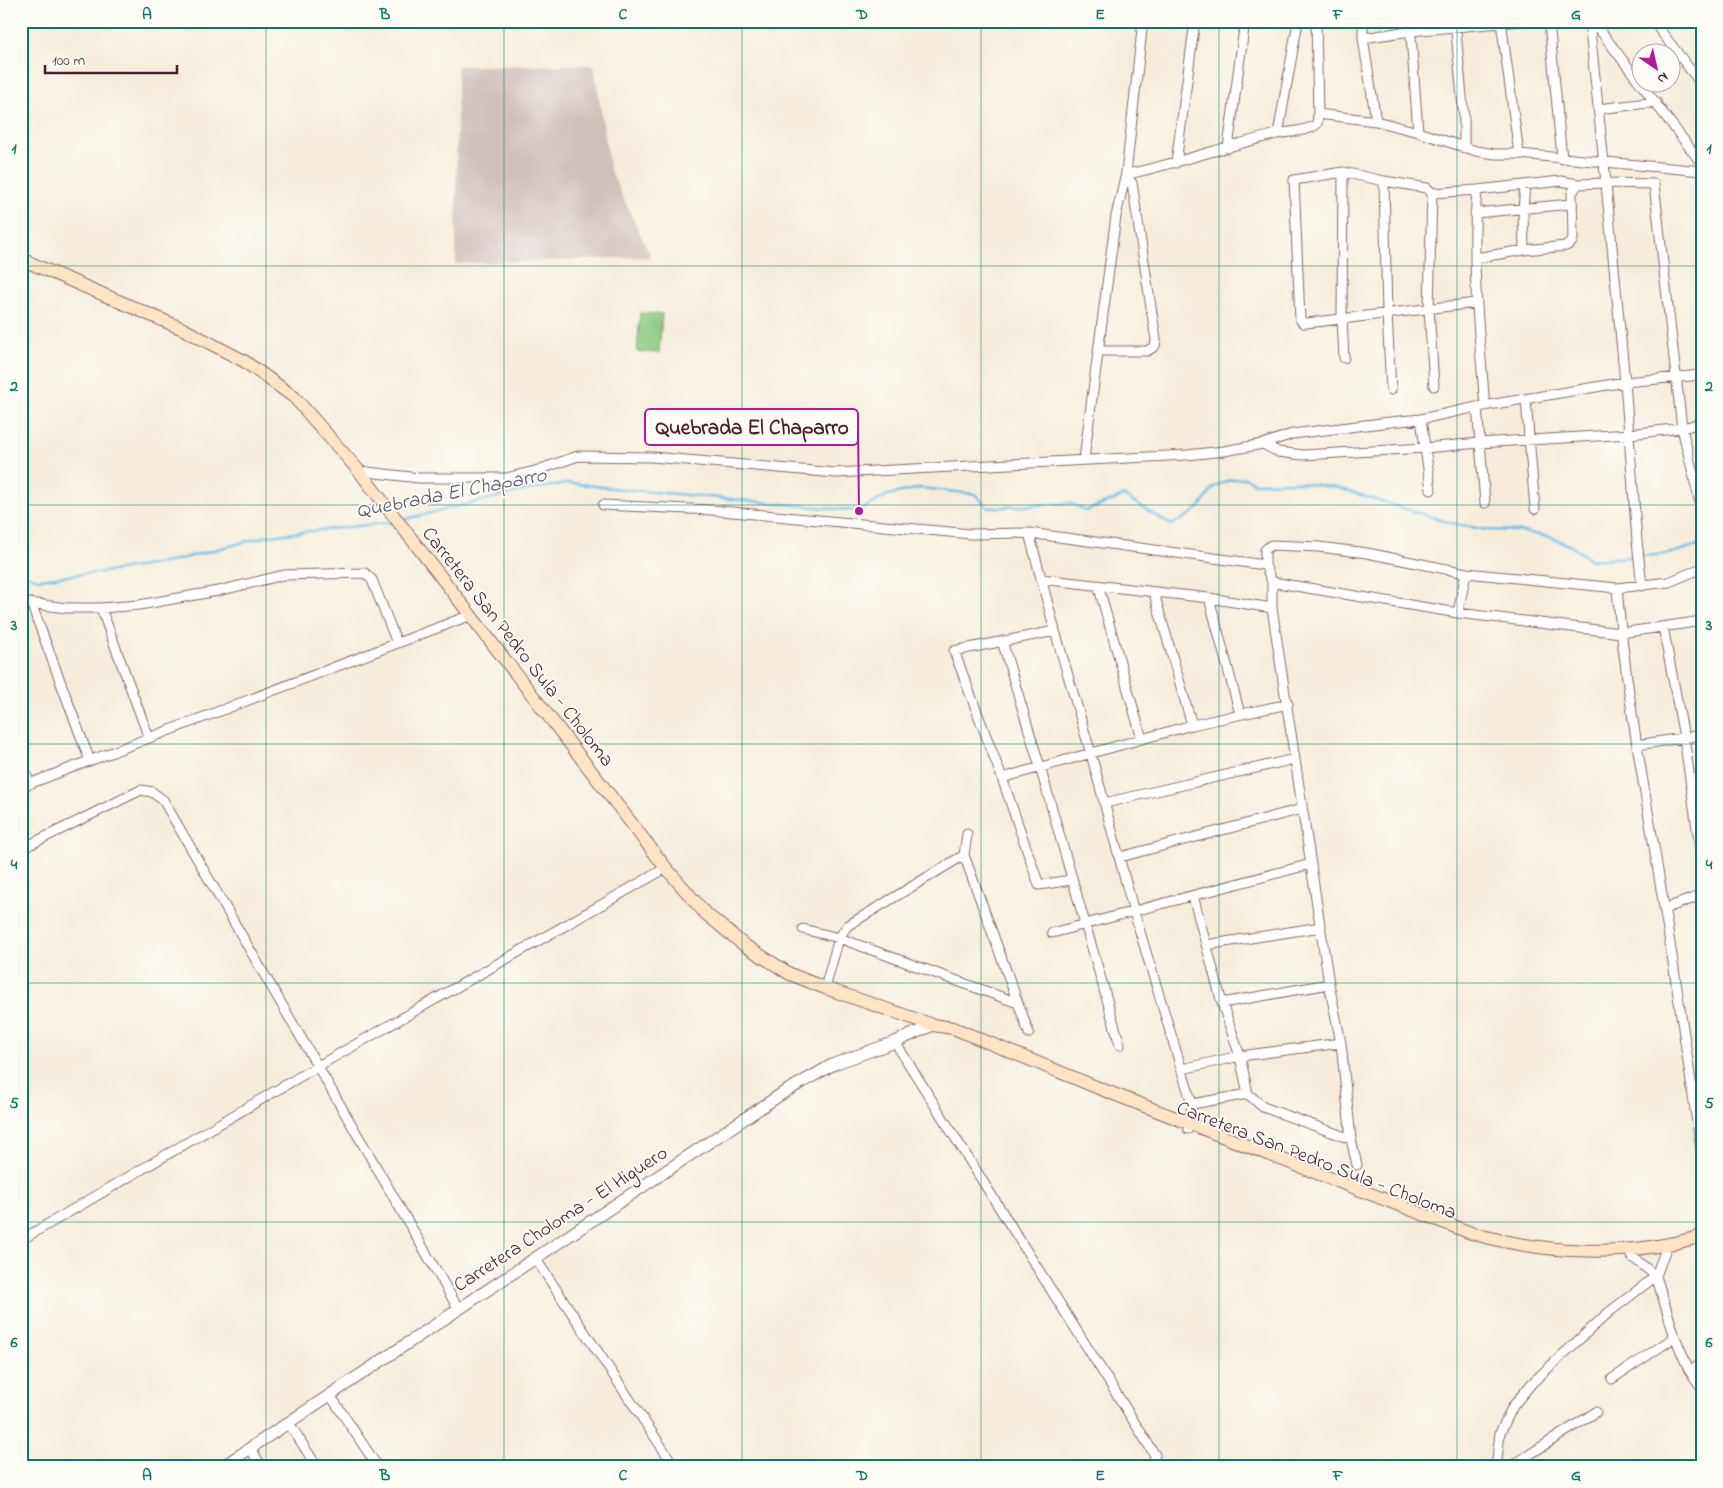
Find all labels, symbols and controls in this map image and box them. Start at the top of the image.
text: A [142,3,152,27]
text: B [379,3,391,27]
text: C [619,3,628,27]
text: D [855,3,868,27]
text: E [1095,3,1105,27]
text: F [1332,3,1344,27]
text: G [1571,3,1581,27]
scale bar [45,42,178,74]
north arrow [1630,42,1680,92]
text: 100 m [52,50,85,72]
text: N [1653,66,1672,89]
text: 1 [11,137,17,161]
text: 1 [1706,137,1712,161]
text: 2 [9,375,18,399]
text: 2 [1704,375,1713,399]
callout: Quebrada El Chaparro [645,409,858,445]
text: Quebrada El Chaparro [655,414,849,444]
water label: Quebrada El Chaparro [354,461,550,527]
street label: Carretera San Pedro Sula - Choloma [414,521,620,774]
text: 3 [10,614,18,638]
text: 3 [1705,614,1713,638]
text: 4 [10,853,18,877]
text: 4 [1705,853,1713,877]
text: 5 [9,1092,19,1116]
text: 5 [1704,1092,1714,1116]
street label: Carretera San Pedro Sula - Choloma [1172,1094,1460,1228]
street label: Carretera Choloma - El Higuero [448,1140,675,1301]
text: 6 [9,1331,18,1355]
text: 6 [1704,1331,1713,1355]
text: A [142,1464,152,1488]
text: B [379,1464,391,1488]
text: C [619,1464,628,1488]
text: D [855,1464,868,1488]
text: E [1095,1464,1105,1488]
text: F [1332,1464,1344,1488]
text: G [1571,1464,1581,1488]

